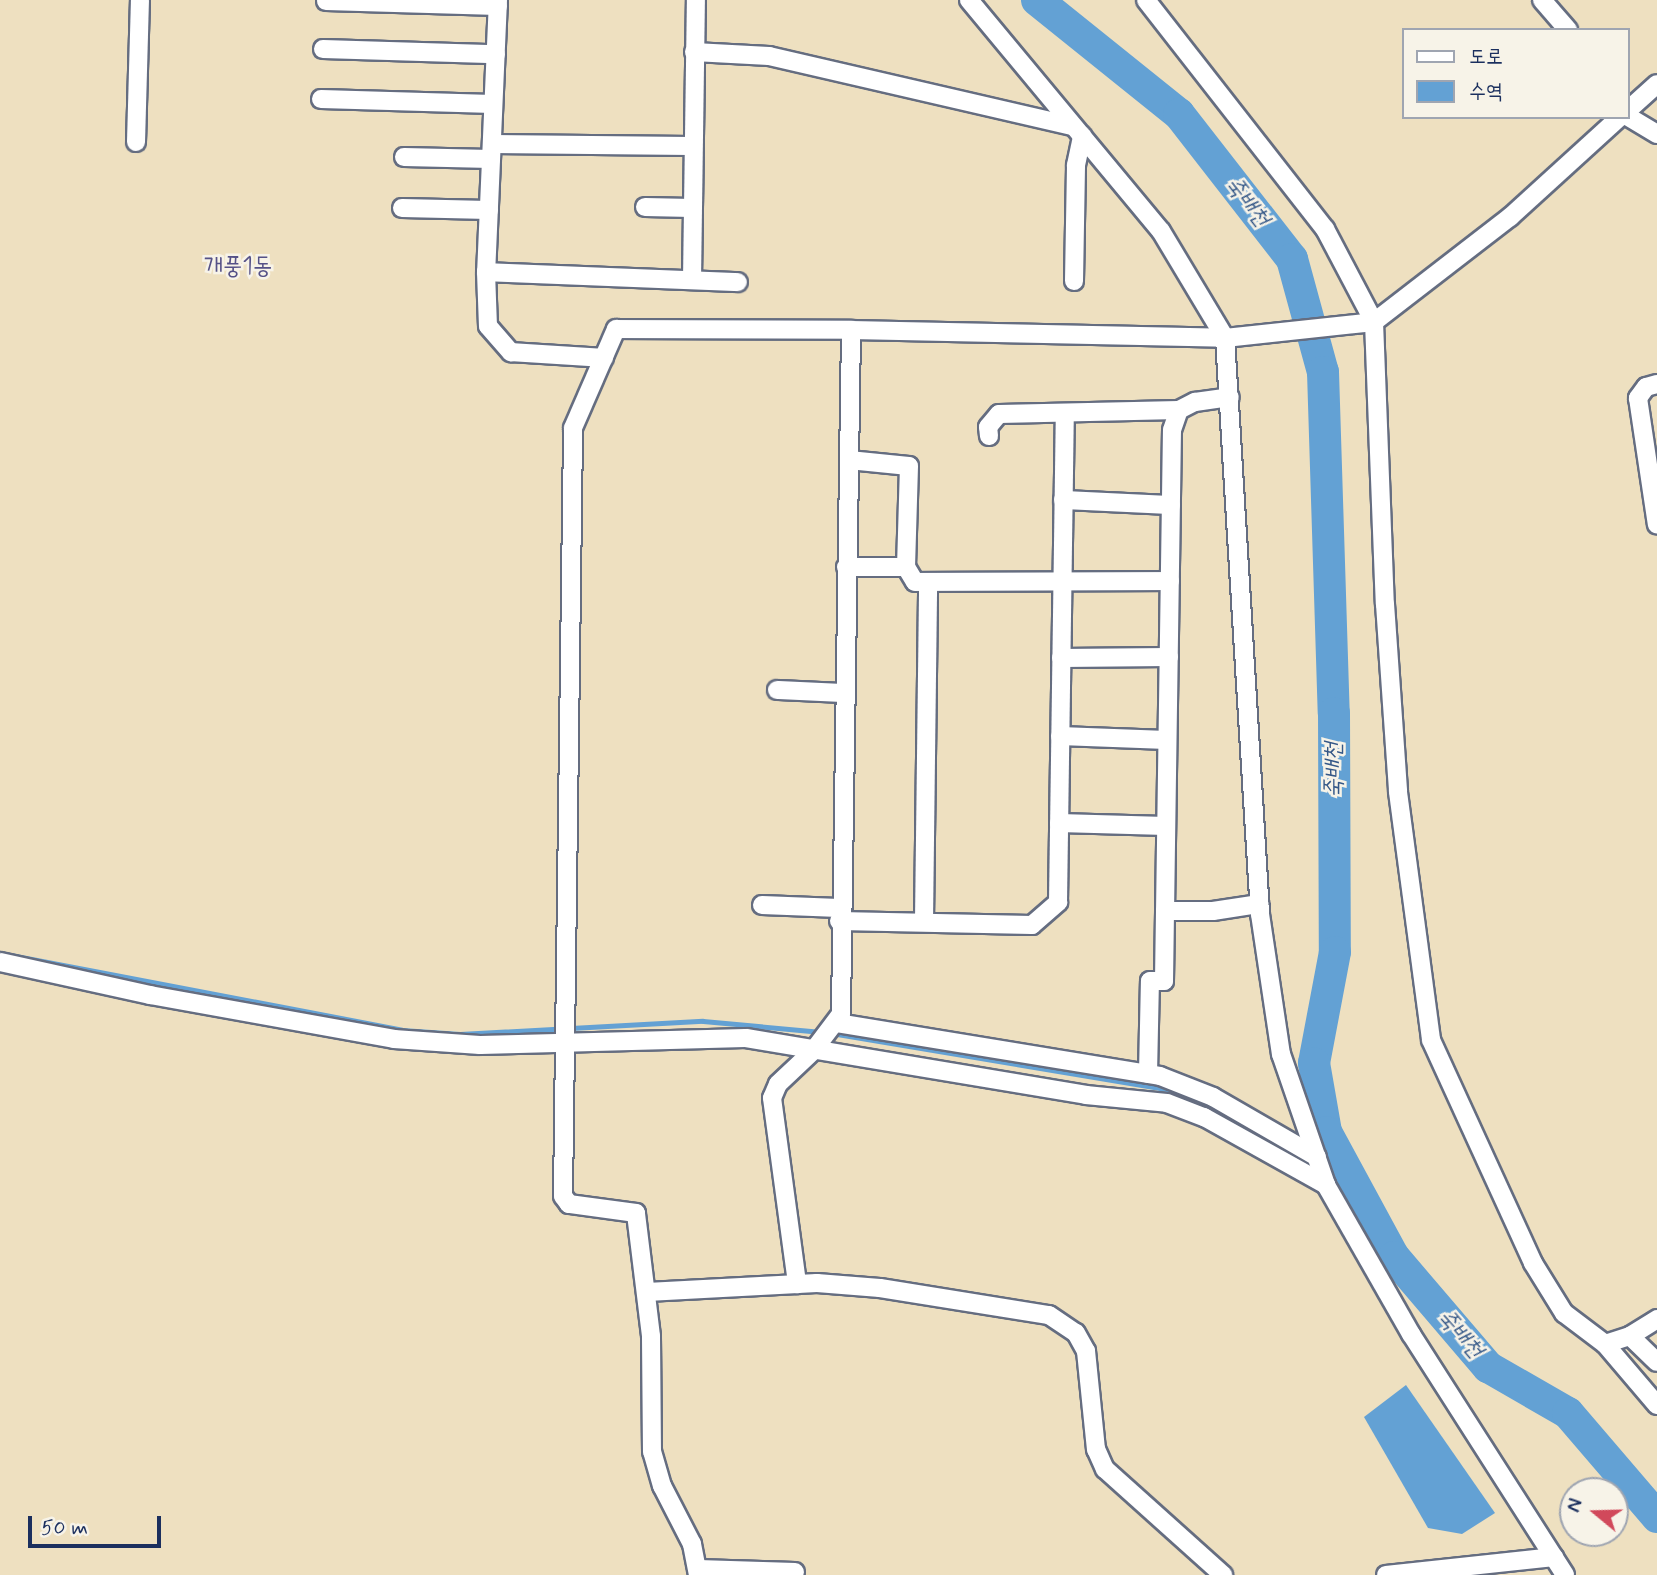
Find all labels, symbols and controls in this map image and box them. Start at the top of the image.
legend [1402,28,1629,119]
text: 도로 [1469,43,1503,71]
text: 수역 [1469,78,1503,106]
water label: 죽배천 [1219,172,1275,232]
district label: 개풍1동 [204,253,272,281]
water label: 죽배천 [1320,742,1348,798]
water label: 죽배천 [1431,1304,1489,1364]
north arrow [1559,1477,1629,1547]
text: N [1562,1496,1589,1516]
scale bar [32,1502,164,1546]
text: 50 m [41,1514,88,1542]

